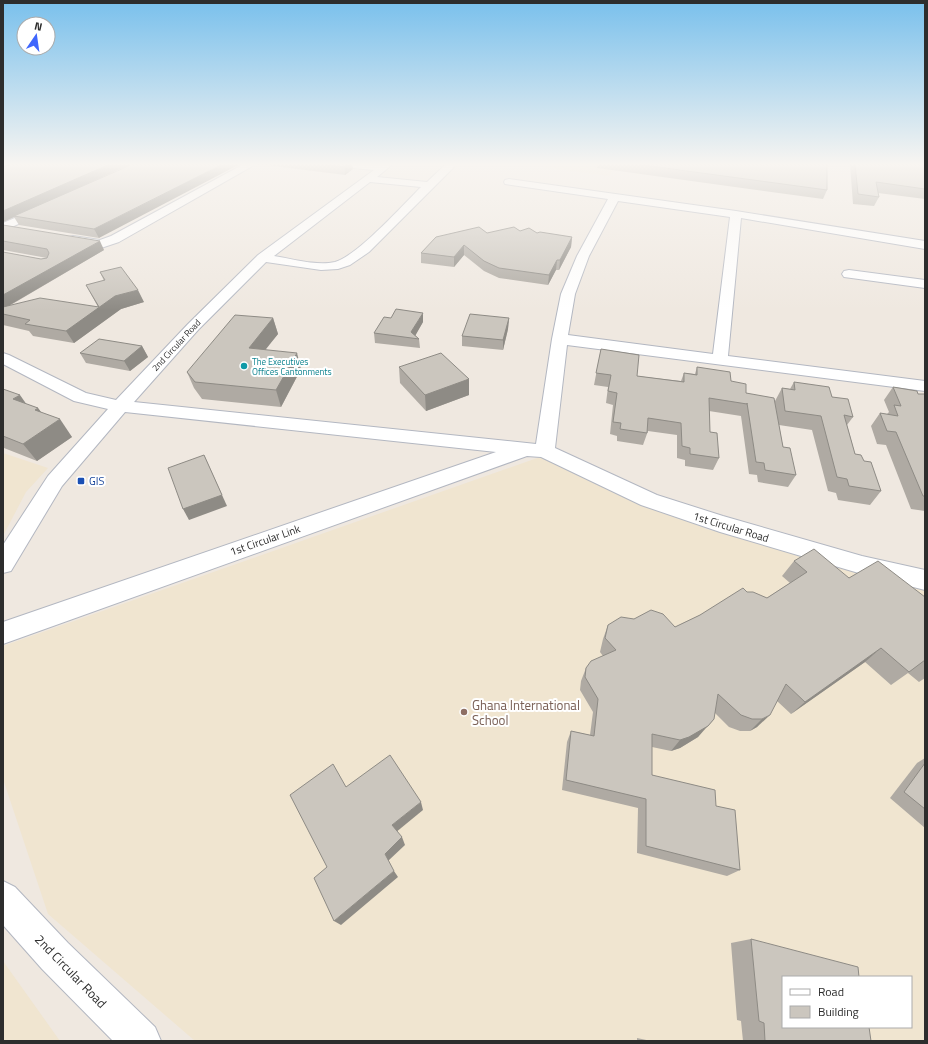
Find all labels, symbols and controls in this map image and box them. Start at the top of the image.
north arrow [16,16,56,56]
text: N [33,18,44,35]
street label: 2nd Circular Road [149,316,204,374]
place label: The Executives Offices Cantonments [252,355,332,378]
marker: The Executives Offices Cantonments [239,361,249,371]
place label: GIS [89,473,104,489]
marker: GIS [76,476,86,486]
street label: 1st Circular Road [691,508,771,546]
street label: 1st Circular Link [228,520,303,560]
place label: Ghana International School [472,695,580,730]
marker: Ghana International School [459,707,469,717]
street label: 2nd Circular Road [31,930,111,1012]
legend [782,976,912,1028]
text: Road [818,982,844,1001]
text: Building [818,1002,859,1021]

